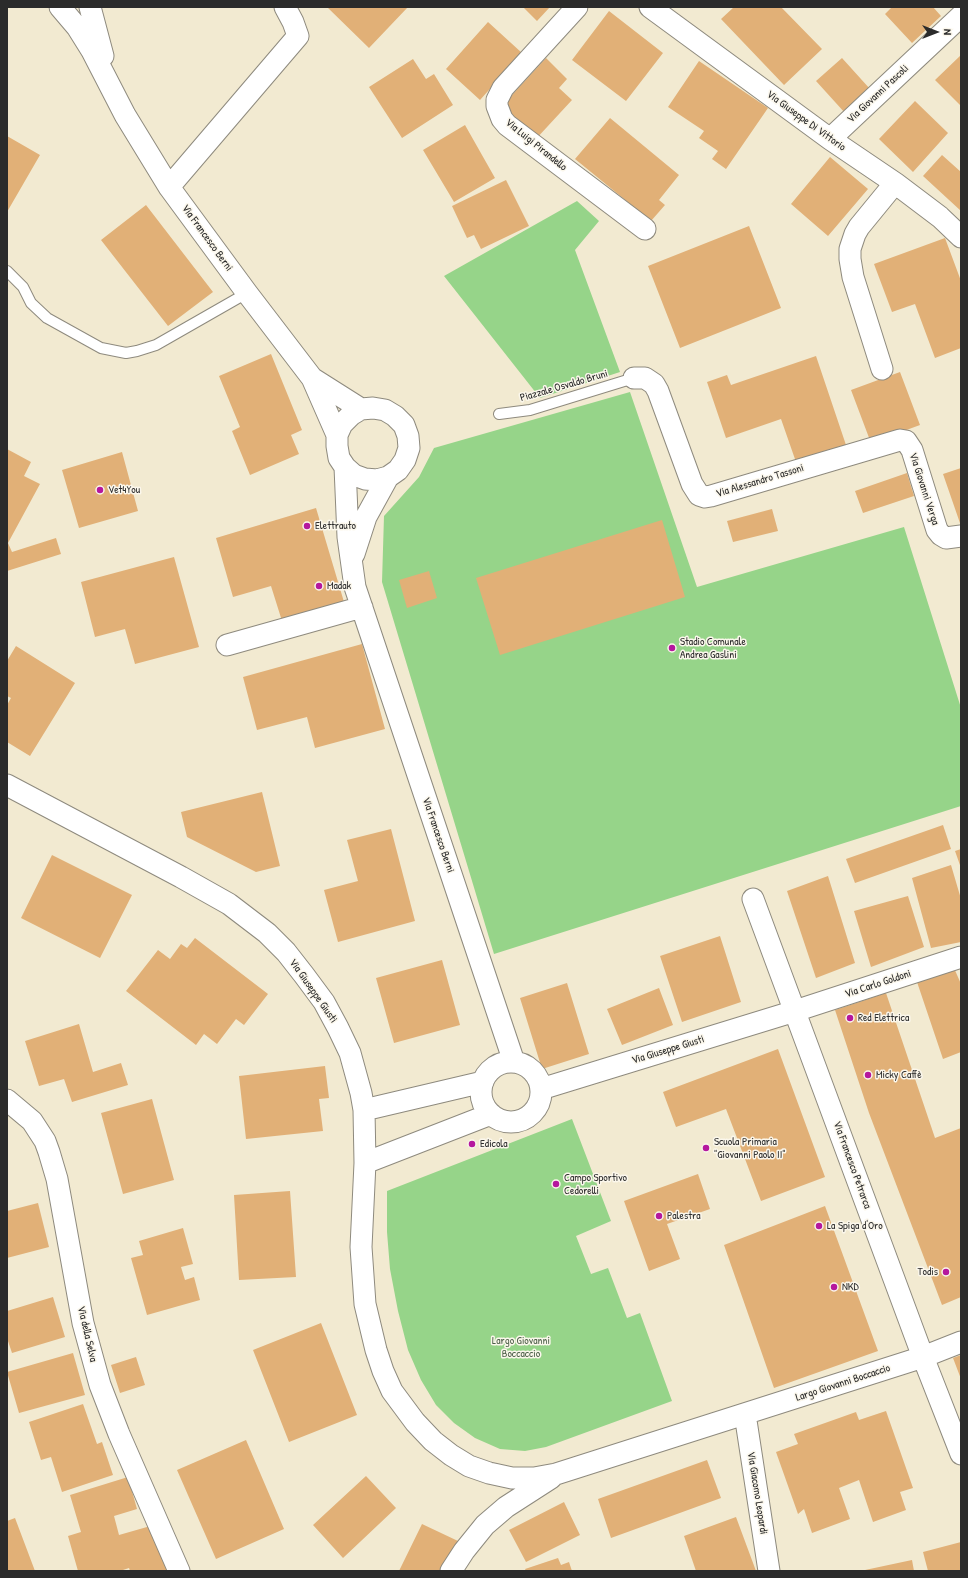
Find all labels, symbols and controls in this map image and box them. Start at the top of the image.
north arrow [916,12,956,52]
text: N [941,29,955,35]
street label: Via Giovanni Pascoli [845,62,911,126]
street label: Via Giuseppe Di Vittorio [764,88,848,154]
street label: Via Luigi Pirandello [503,116,569,174]
street label: Via Francesco Berni [178,202,236,274]
street label: Piazzale Osvaldo Bruni [519,367,609,405]
street label: Via Giovanni Verga [906,451,942,527]
street label: Via Alessandro Tassoni [714,461,806,501]
place label: Vet4You [108,483,140,497]
marker: Vet4You [95,485,105,495]
place label: Elettrauto [315,519,356,533]
marker: Elettrauto [302,521,312,531]
place label: Madak [327,579,351,593]
marker: Madak [314,581,324,591]
place label: Stadio Comunale Andrea Gaslini [680,635,746,661]
marker: Stadio Comunale Andrea Gaslini [667,643,677,653]
street label: Via Francesco Berni [419,796,457,874]
street label: Via Giuseppe Giusti [286,956,340,1026]
street label: Via Carlo Goldoni [843,967,913,1001]
place label: Red Elettrica [858,1011,909,1025]
marker: Red Elettrica [845,1013,855,1023]
street label: Via Giuseppe Giusti [630,1033,706,1067]
place label: Micky Caffè [876,1068,922,1082]
marker: Micky Caffè [863,1070,873,1080]
street label: Via Francesco Petrarca [830,1119,874,1211]
place label: Scuola Primaria "Giovanni Paolo II" [714,1135,786,1161]
place label: Edicola [480,1137,508,1151]
marker: Edicola [467,1139,477,1149]
marker: Scuola Primaria "Giovanni Paolo II" [701,1143,711,1153]
place label: Campo Sportivo Cedorelli [564,1171,627,1197]
marker: Campo Sportivo Cedorelli [551,1179,561,1189]
place label: Palestra [667,1209,700,1223]
marker: Palestra [654,1211,664,1221]
place label: La Spiga d'Oro [827,1219,883,1233]
marker: La Spiga d'Oro [814,1221,824,1231]
place label: Todis [917,1265,938,1279]
marker: Todis [941,1267,951,1277]
place label: NKD [842,1280,859,1294]
marker: NKD [829,1282,839,1292]
street label: Via della Selva [74,1305,100,1363]
park label: Largo Giovanni Boccaccio [492,1334,550,1360]
street label: Largo Giovanni Boccaccio [794,1361,892,1405]
street label: Via Giacomo Leopardi [744,1451,770,1535]

